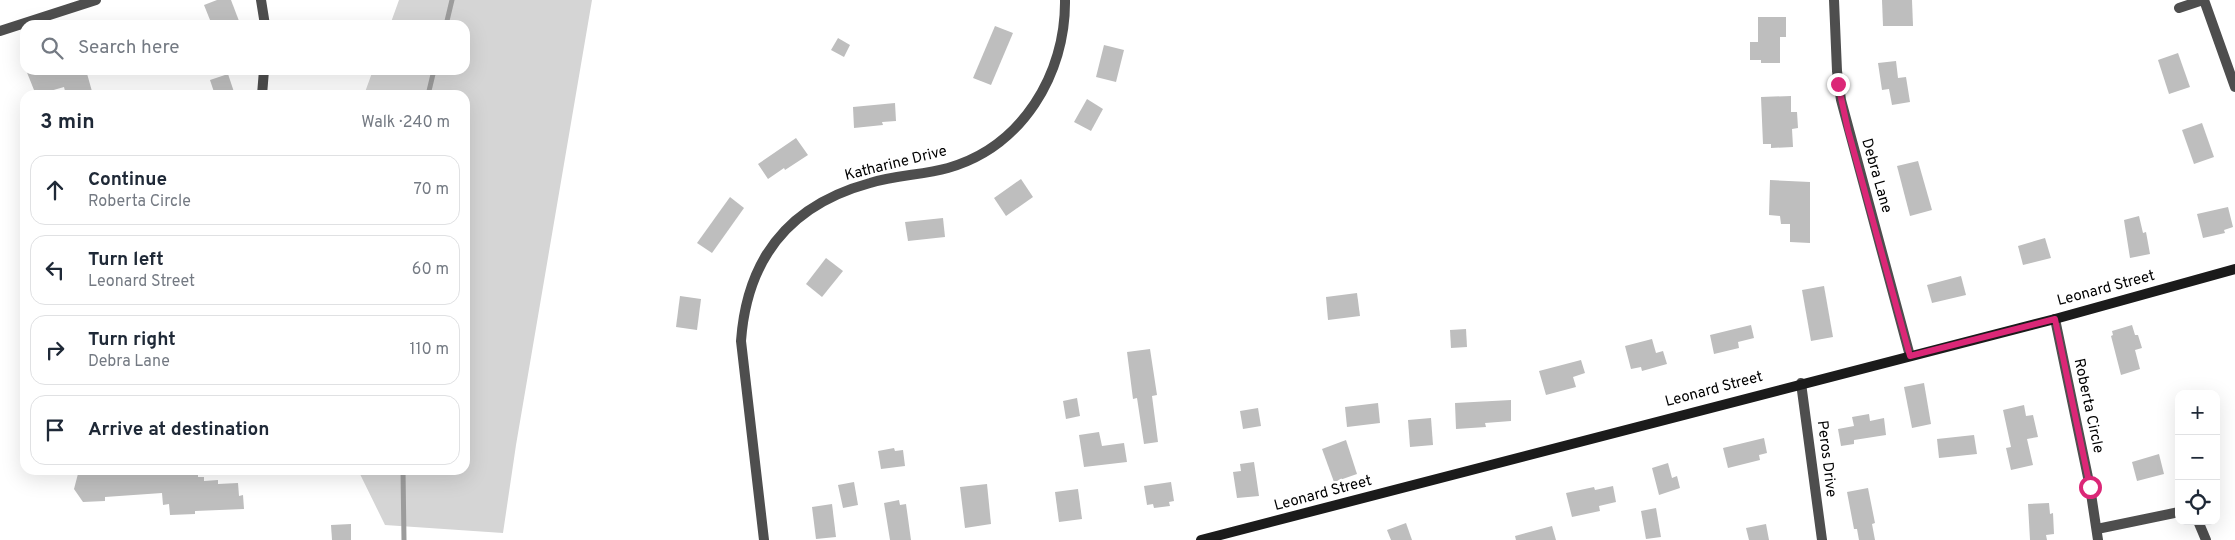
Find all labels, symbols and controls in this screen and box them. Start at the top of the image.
search box [20,20,470,75]
icon: search [38,34,66,62]
text: Search here [78,36,180,60]
route end [1827,73,1850,96]
text: 3 min [40,109,95,136]
text: Walk · 240 m [361,113,450,133]
street label: Debra Lane [1856,137,1896,215]
street label: Katharine Drive [843,142,949,186]
text: Continue [88,168,167,192]
icon: ahead [41,176,69,204]
text: 70 m [414,180,449,200]
text: Roberta Circle [88,192,191,212]
text: Turn left [88,248,164,272]
icon: left [41,256,69,284]
text: 60 m [412,260,449,280]
street label: Leonard Street [2055,267,2157,311]
text: Leonard Street [88,272,195,292]
text: Turn right [88,328,176,352]
icon: right [41,336,69,364]
text: 110 m [409,340,449,360]
text: Debra Lane [88,352,170,372]
street label: Roberta Circle [2069,357,2107,455]
street label: Leonard Street [1663,368,1765,412]
map controls [2175,390,2220,525]
button: + [2175,390,2220,435]
icon: arrive [41,416,69,444]
text: Arrive at destination [88,418,269,442]
street label: Peros Drive [1812,419,1840,499]
button: − [2175,435,2220,480]
street label: Leonard Street [1272,472,1374,516]
route start [2079,476,2102,499]
button: locate [2175,480,2220,525]

